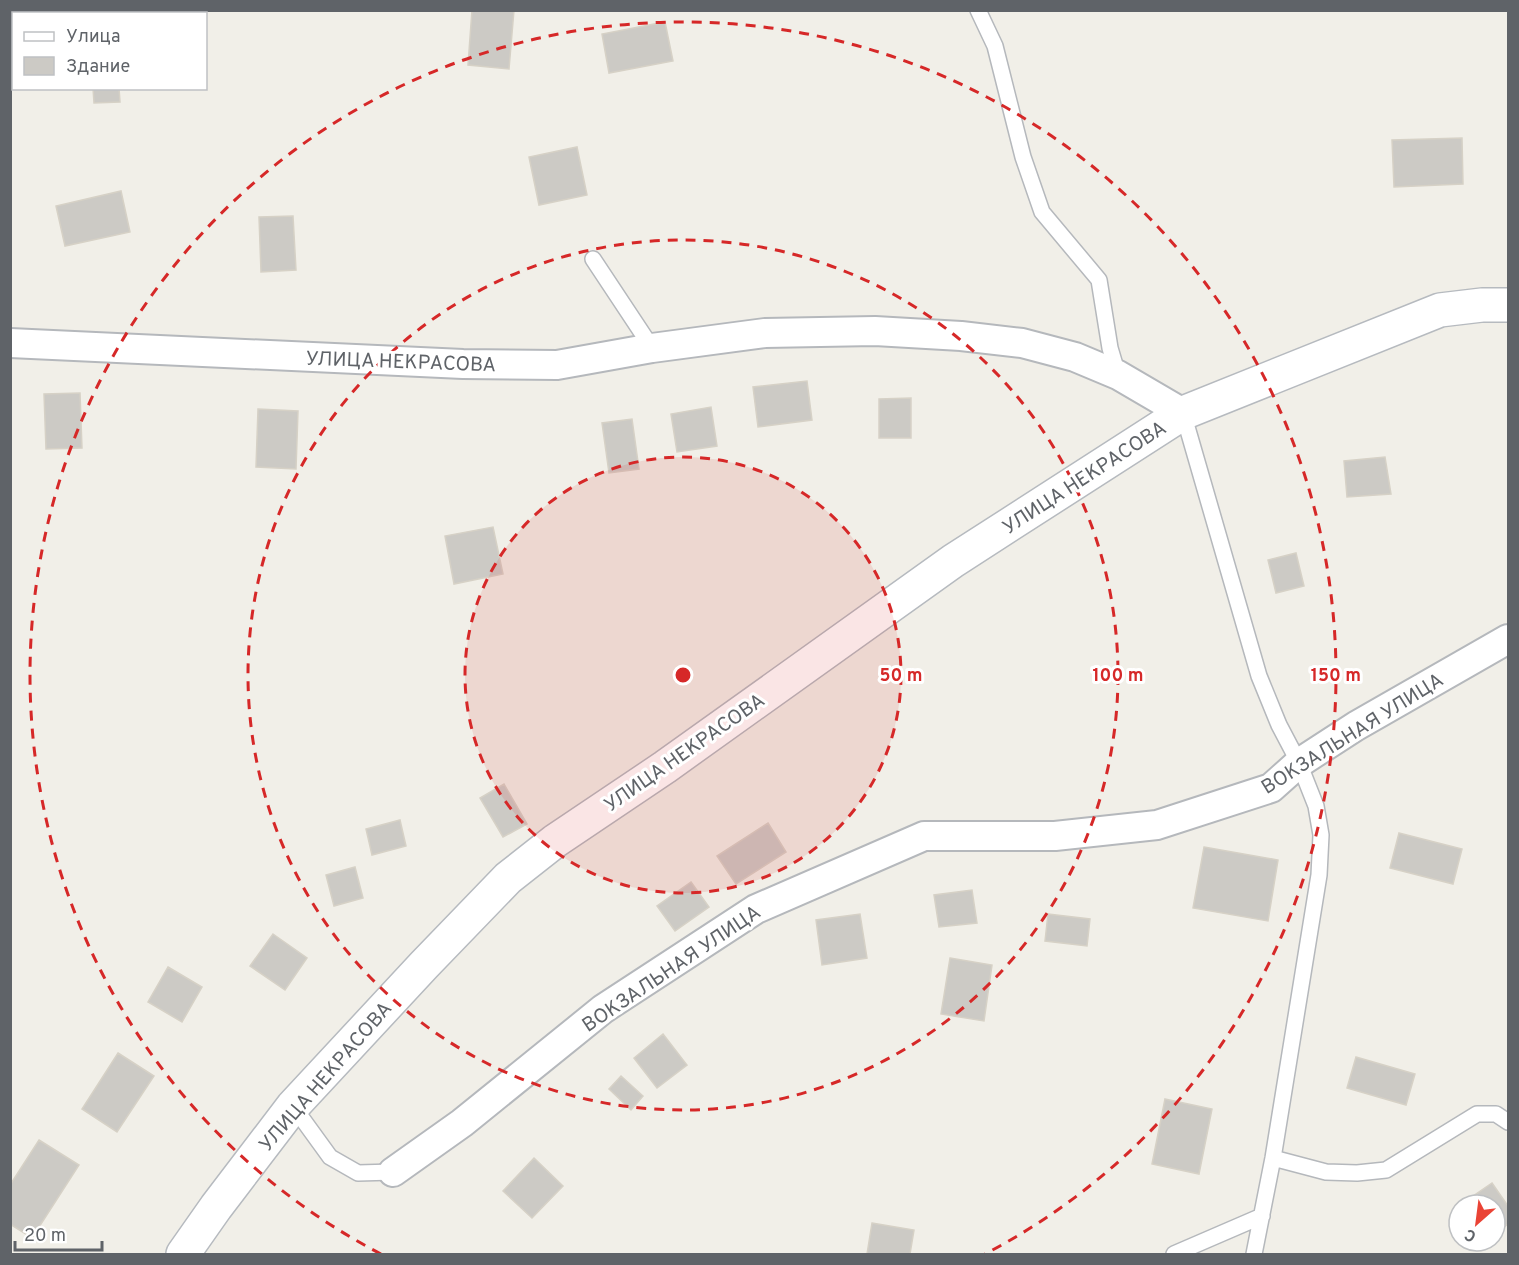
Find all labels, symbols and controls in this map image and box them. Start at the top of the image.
legend [12,12,207,90]
text: Улица [66,26,120,49]
text: Здание [66,56,130,79]
street label: УЛИЦА НЕКРАСОВА [305,347,497,379]
street label: УЛИЦА НЕКРАСОВА [998,416,1172,541]
centre of rings [673,665,693,685]
text: 50 m [879,665,923,688]
text: 100 m [1092,665,1144,688]
text: 150 m [1311,665,1361,688]
street label: ВОКЗАЛЬНАЯ УЛИЦА [1257,668,1449,801]
street label: УЛИЦА НЕКРАСОВА [600,688,771,819]
street label: ВОКЗАЛЬНАЯ УЛИЦА [578,900,766,1039]
street label: УЛИЦА НЕКРАСОВА [254,997,399,1158]
north arrow [1447,1193,1507,1253]
scale bar [15,1214,102,1252]
text: С [1462,1223,1480,1246]
text: 20 m [24,1225,66,1248]

